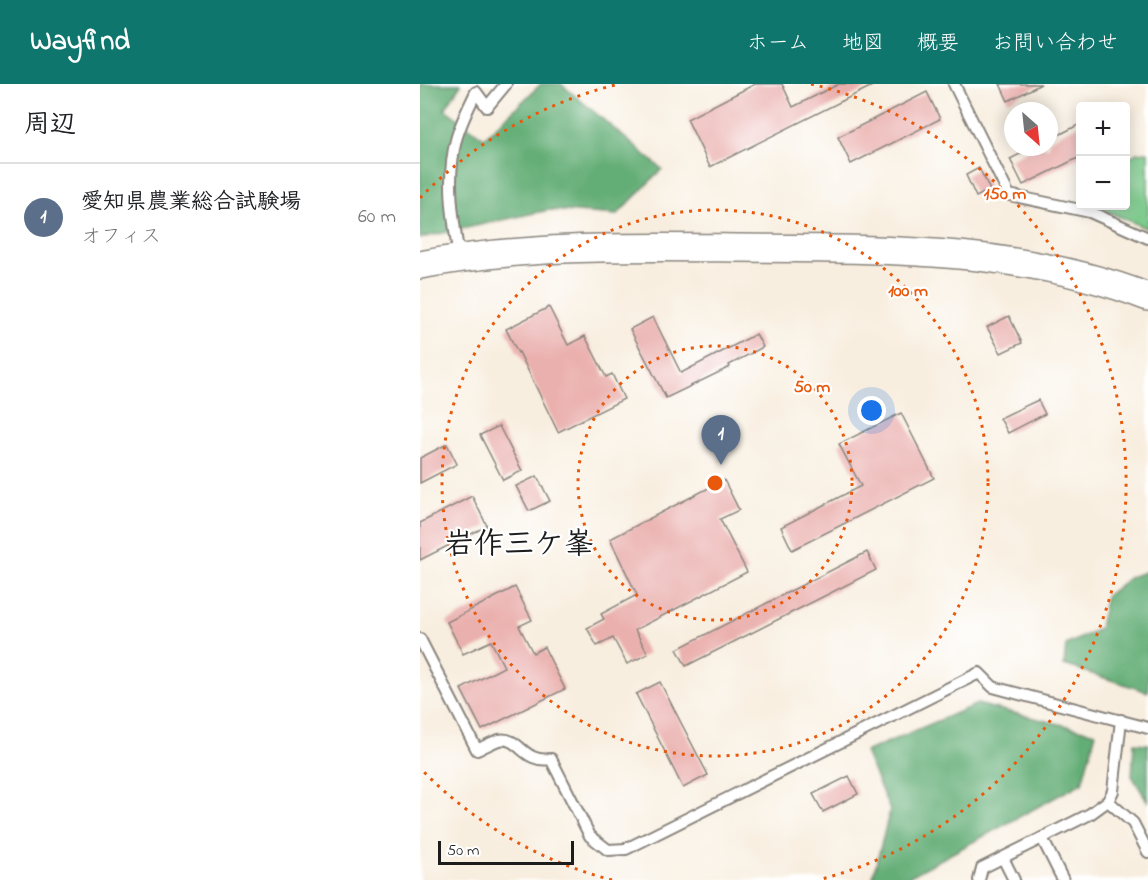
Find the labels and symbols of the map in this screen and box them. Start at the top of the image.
north arrow [1004,102,1058,156]
text: 150 m [984,182,1026,208]
text: 100 m [888,279,928,305]
text: 50 m [794,375,830,401]
your location [857,396,886,425]
pin: 1 [702,416,740,465]
centre of rings [705,473,725,493]
district label: 岩作三ケ峯 [444,524,594,568]
scale bar [438,838,574,866]

